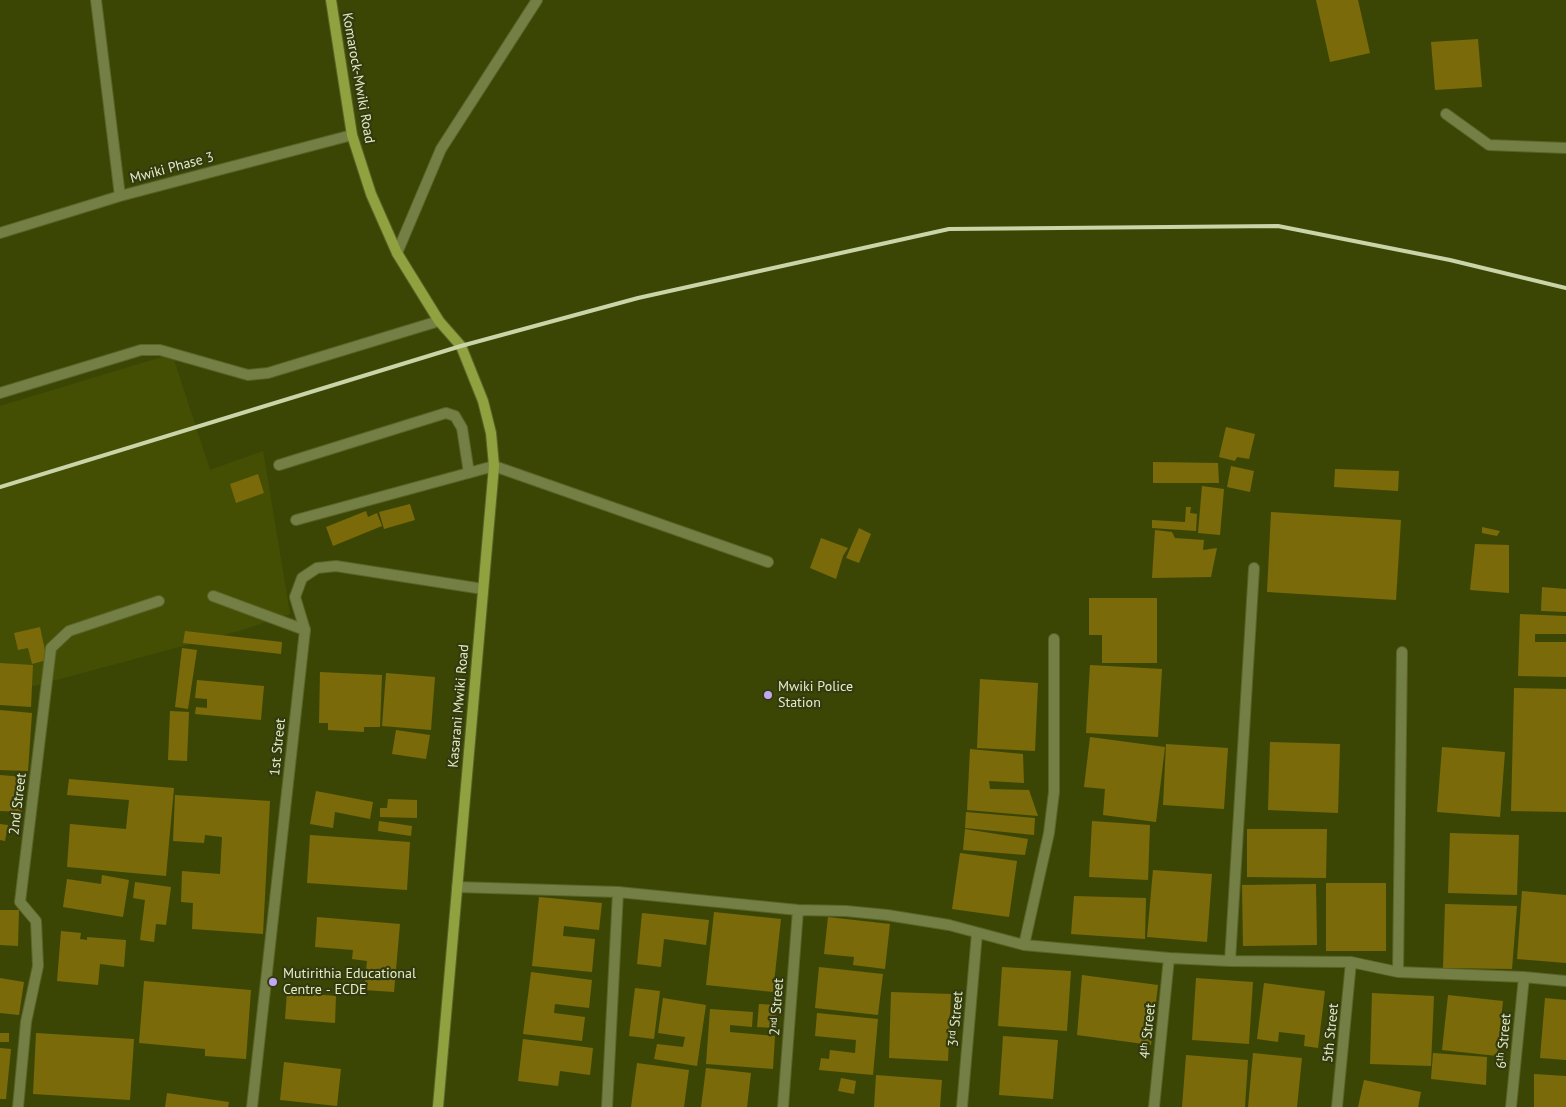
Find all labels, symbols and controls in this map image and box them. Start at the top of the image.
street label: Komarock-Mwiki Road [338,11,378,145]
street label: Mwiki Phase 3 [128,149,216,187]
street label: Kasarani Mwiki Road [445,644,473,768]
place label: Mwiki Police Station [778,679,853,712]
marker: Mwiki Police Station [762,689,774,701]
street label: 1st Street [267,717,289,777]
street label: 2nd Street [6,772,30,836]
place label: Mutirithia Educational Centre - ECDE [283,966,416,999]
marker: Mutirithia Educational Centre - ECDE [267,976,279,988]
street label: 2ⁿᵈ Street [767,978,787,1036]
street label: 3ʳᵈ Street [945,990,967,1048]
street label: 4ᵗʰ Street [1137,1002,1159,1060]
street label: 5th Street [1320,1003,1342,1063]
street label: 6ᵗʰ Street [1493,1013,1515,1069]

